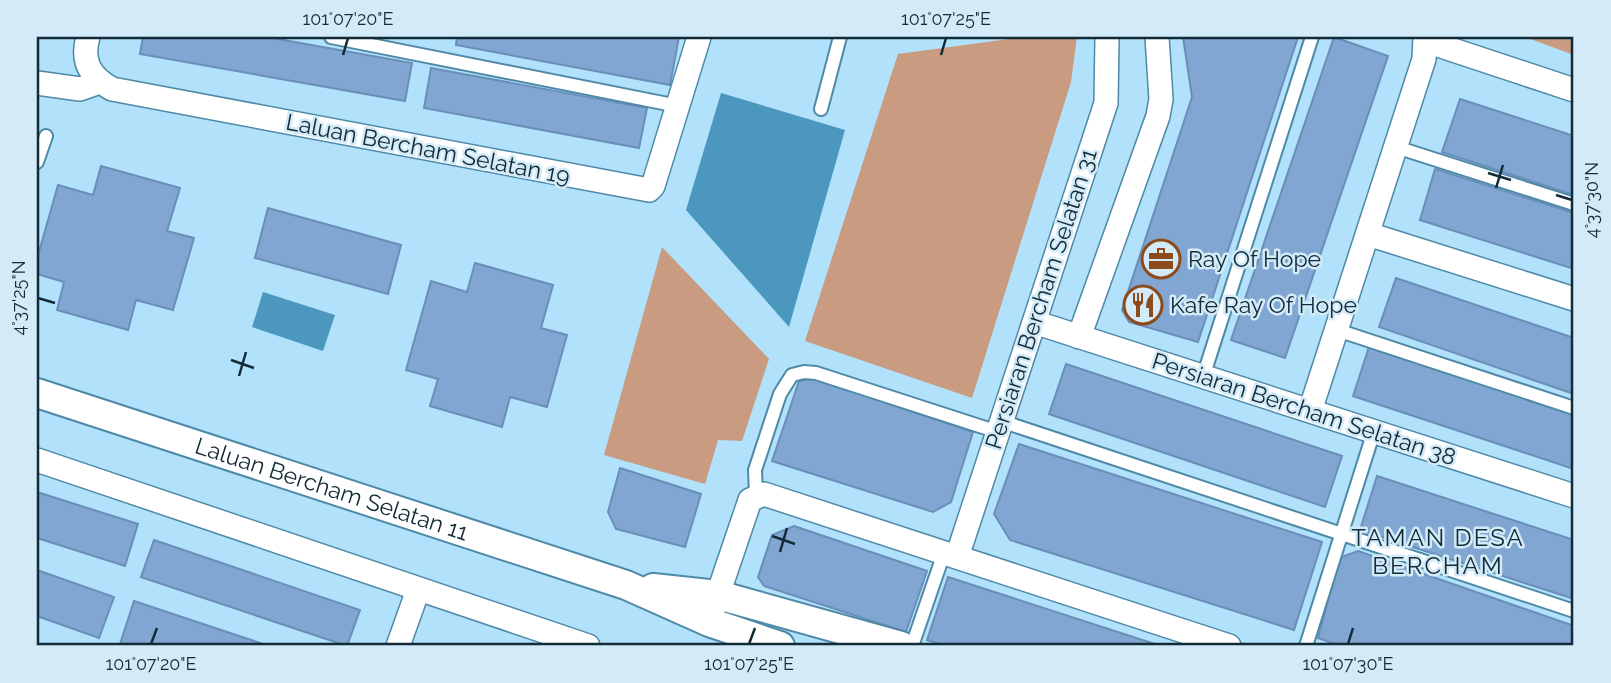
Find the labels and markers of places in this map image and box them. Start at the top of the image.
office icon: Ray Of Hope [1140,238,1182,280]
place label: Ray Of Hope [1188,245,1321,272]
restaurant icon: Kafe Ray Of Hope [1122,284,1164,326]
place label: Kafe Ray Of Hope [1170,291,1357,318]

